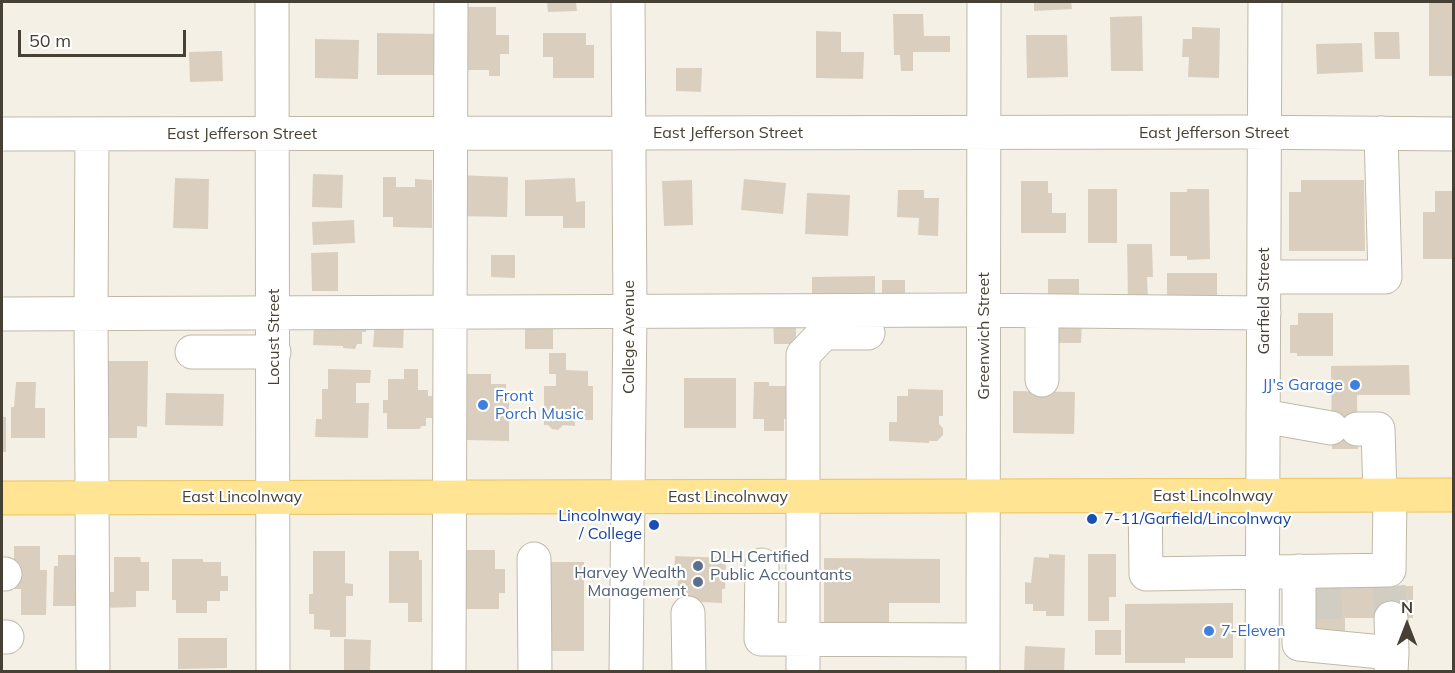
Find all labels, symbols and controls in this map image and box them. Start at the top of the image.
scale bar [21,18,189,56]
text: 50 m [29,29,71,52]
street label: East Jefferson Street [653,123,803,143]
street label: East Jefferson Street [1139,123,1289,143]
street label: East Jefferson Street [167,124,317,144]
street label: Garfield Street [1254,247,1274,355]
street label: Greenwich Street [974,272,994,400]
street label: College Avenue [619,280,639,394]
street label: Locust Street [264,289,284,385]
place label: JJ's Garage [1262,375,1343,395]
marker: JJ's Garage [1348,378,1362,392]
place label: Front Porch Music [495,386,584,424]
marker: Front Porch Music [476,398,490,412]
street label: East Lincolnway [1153,486,1273,506]
street label: East Lincolnway [182,487,302,507]
street label: East Lincolnway [668,487,788,507]
place label: Lincolnway / College [558,506,642,544]
place label: 7-11/Garfield/Lincolnway [1104,509,1291,529]
marker: 7-11/Garfield/Lincolnway [1085,512,1099,526]
marker: Lincolnway / College [647,518,661,532]
place label: DLH Certified Public Accountants [710,547,852,585]
marker: DLH Certified Public Accountants [691,559,705,573]
place label: Harvey Wealth Management [574,563,686,601]
marker: Harvey Wealth Management [691,575,705,589]
north arrow [1377,595,1437,655]
text: N [1401,597,1413,617]
place label: 7-Eleven [1221,621,1286,641]
marker: 7-Eleven [1202,624,1216,638]

